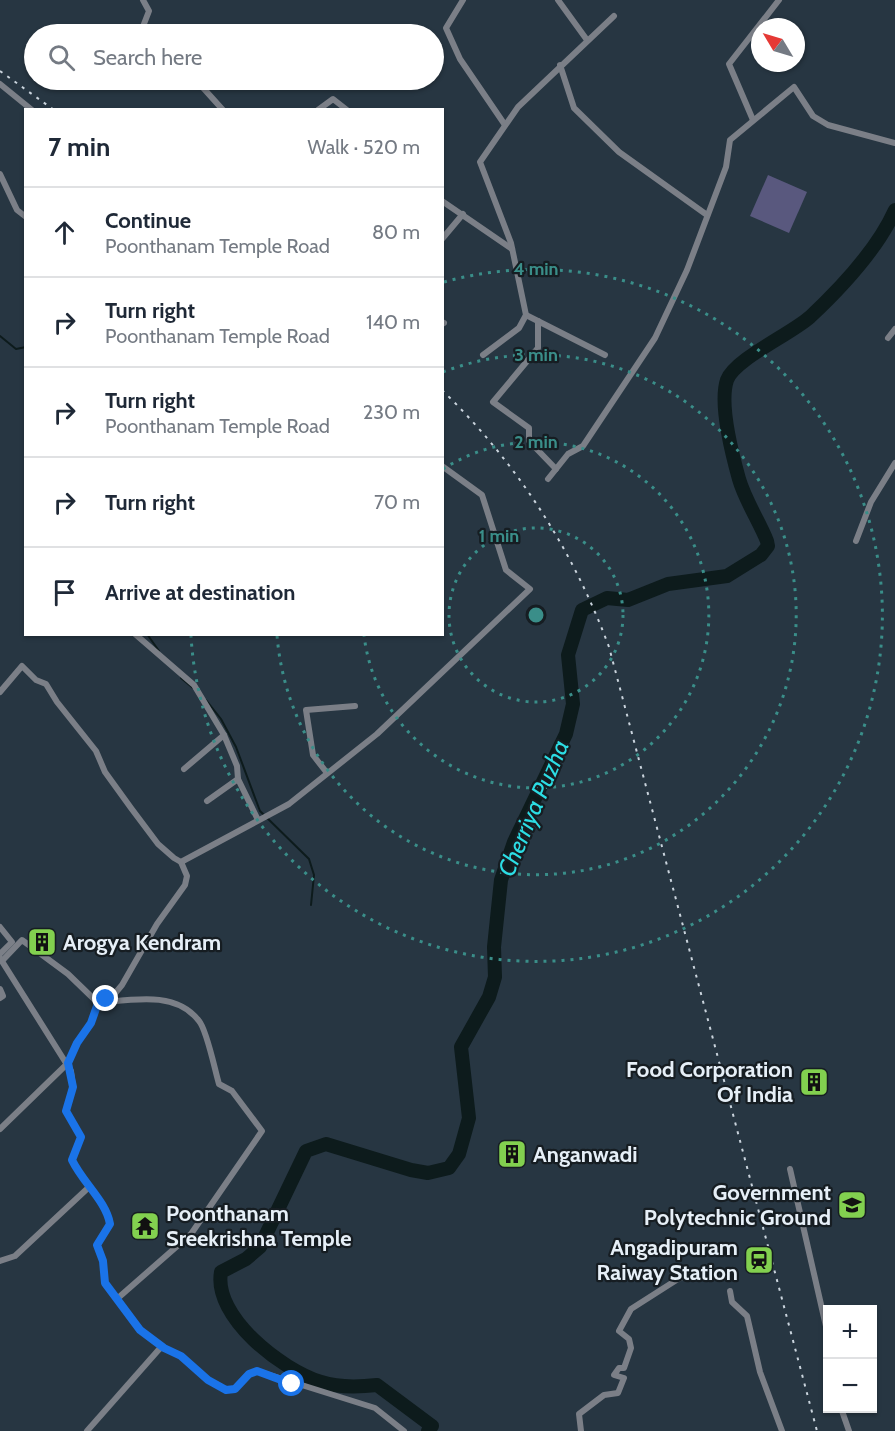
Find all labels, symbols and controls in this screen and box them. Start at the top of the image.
north arrow [751,18,805,72]
search box [24,24,444,90]
icon: search [45,41,78,74]
text: Search here [93,44,202,71]
text: 7 min [48,131,110,163]
text: Walk · 520 m [308,135,420,159]
text: Continue [105,207,191,234]
icon: ahead [48,216,81,249]
text: 80 m [372,220,420,244]
text: Poonthanam Temple Road [105,234,330,258]
text: 4 min [513,258,559,280]
text: Turn right [105,297,195,324]
icon: right [48,306,81,339]
text: 140 m [366,310,420,334]
text: Poonthanam Temple Road [105,324,330,348]
text: 3 min [514,344,558,366]
text: Turn right [105,387,195,414]
icon: right [48,396,81,429]
text: 230 m [363,400,420,424]
text: Poonthanam Temple Road [105,414,330,438]
text: 2 min [514,431,558,453]
icon: right [48,486,81,519]
text: Turn right [105,489,195,516]
text: 70 m [374,490,420,514]
text: 1 min [479,525,519,547]
icon: arrive [48,576,81,609]
text: Arrive at destination [105,579,295,606]
centre of rings [526,605,546,625]
water label: Cherriya Puzha [491,735,575,881]
building icon: Arogya Kendram [26,926,58,958]
place label: Arogya Kendram [63,929,221,956]
route end [92,985,118,1011]
place label: Food Corporation Of India [626,1056,793,1108]
building icon: Food Corporation Of India [798,1066,830,1098]
building icon: Anganwadi [496,1138,528,1170]
place label: Anganwadi [533,1141,637,1168]
place label: Government Polytechnic Ground [644,1179,831,1231]
school or university icon: Government Polytechnic Ground [836,1189,868,1221]
place label: Poonthanam Sreekrishna Temple [166,1200,352,1252]
temple icon: Poonthanam Sreekrishna Temple [129,1210,161,1242]
place label: Angadipuram Raiway Station [597,1234,738,1286]
station icon: Angadipuram Raiway Station [743,1244,775,1276]
map controls [823,1305,877,1413]
button: + [823,1305,877,1359]
button: − [823,1359,877,1413]
route start [278,1370,304,1396]

